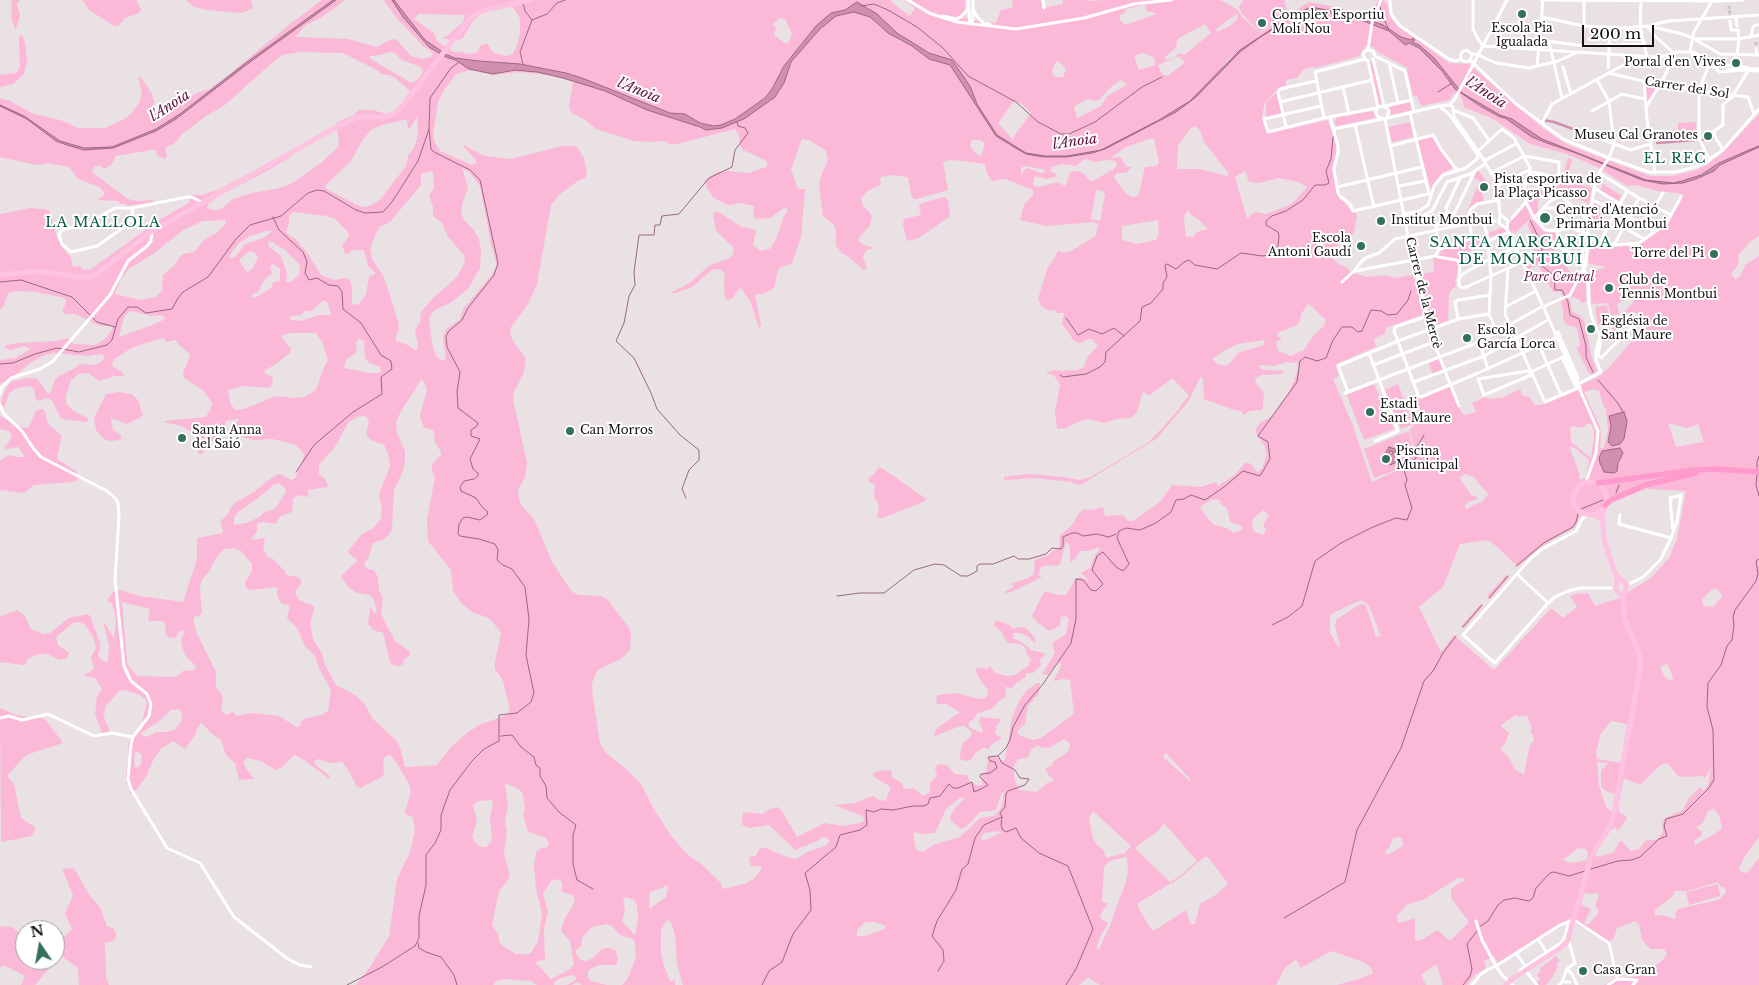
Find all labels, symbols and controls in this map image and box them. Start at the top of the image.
marker: Escola Pia Igualada [1516,8,1528,20]
place label: Complex Esportiu Molí Nou [1272,9,1384,37]
scale bar [1584,15,1656,47]
marker: Complex Esportiu Molí Nou [1256,17,1268,29]
place label: Escola Pia Igualada [1491,22,1553,50]
text: 200 m [1590,24,1641,43]
place label: Portal d'en Vives [1624,56,1726,70]
marker: Portal d'en Vives [1730,57,1742,69]
water label: l'Anoia [1463,74,1509,112]
street label: Carrer del Sol [1644,74,1730,102]
water label: l'Anoia [615,75,663,107]
water label: l'Anoia [147,87,193,125]
place label: Museu Cal Granotes [1574,129,1698,143]
marker: Museu Cal Granotes [1702,130,1714,142]
water label: l'Anoia [1052,131,1098,153]
district label: EL REC [1643,151,1707,167]
place label: Pista esportiva de la Plaça Picasso [1494,173,1601,201]
marker: Pista esportiva de la Plaça Picasso [1478,181,1490,193]
place label: Centre d'Atenció Primària Montbui [1556,204,1667,232]
marker: Centre d'Atenció Primària Montbui [1538,211,1552,225]
place label: Institut Montbui [1391,214,1492,228]
district label: LA MALLOLA [44,215,162,231]
marker: Institut Montbui [1375,215,1387,227]
place label: Escola Antoni Gaudí [1268,232,1351,260]
district label: SANTA MARGARIDA DE MONTBUI [1428,234,1614,269]
street label: Carrer de la Mercè [1402,236,1444,350]
marker: Escola Antoni Gaudí [1355,240,1367,252]
place label: Torre del Pi [1632,247,1704,261]
marker: Torre del Pi [1708,248,1720,260]
park label: Parc Central [1524,271,1594,285]
place label: Club de Tennis Montbui [1619,274,1717,302]
marker: Club de Tennis Montbui [1603,282,1615,294]
place label: Església de Sant Maure [1601,315,1672,343]
marker: Església de Sant Maure [1585,323,1597,335]
place label: Escola García Lorca [1477,324,1556,352]
marker: Escola García Lorca [1461,332,1473,344]
place label: Estadi Sant Maure [1380,398,1451,426]
marker: Estadi Sant Maure [1364,406,1376,418]
place label: Santa Anna del Saió [192,424,262,452]
place label: Can Morros [580,424,653,438]
marker: Can Morros [564,425,576,437]
marker: Santa Anna del Saió [176,432,188,444]
place label: Piscina Municipal [1396,445,1458,473]
marker: Piscina Municipal [1380,453,1392,465]
north arrow [15,920,65,970]
text: N [29,921,45,941]
place label: Casa Gran [1593,964,1656,978]
marker: Casa Gran [1577,965,1589,977]

